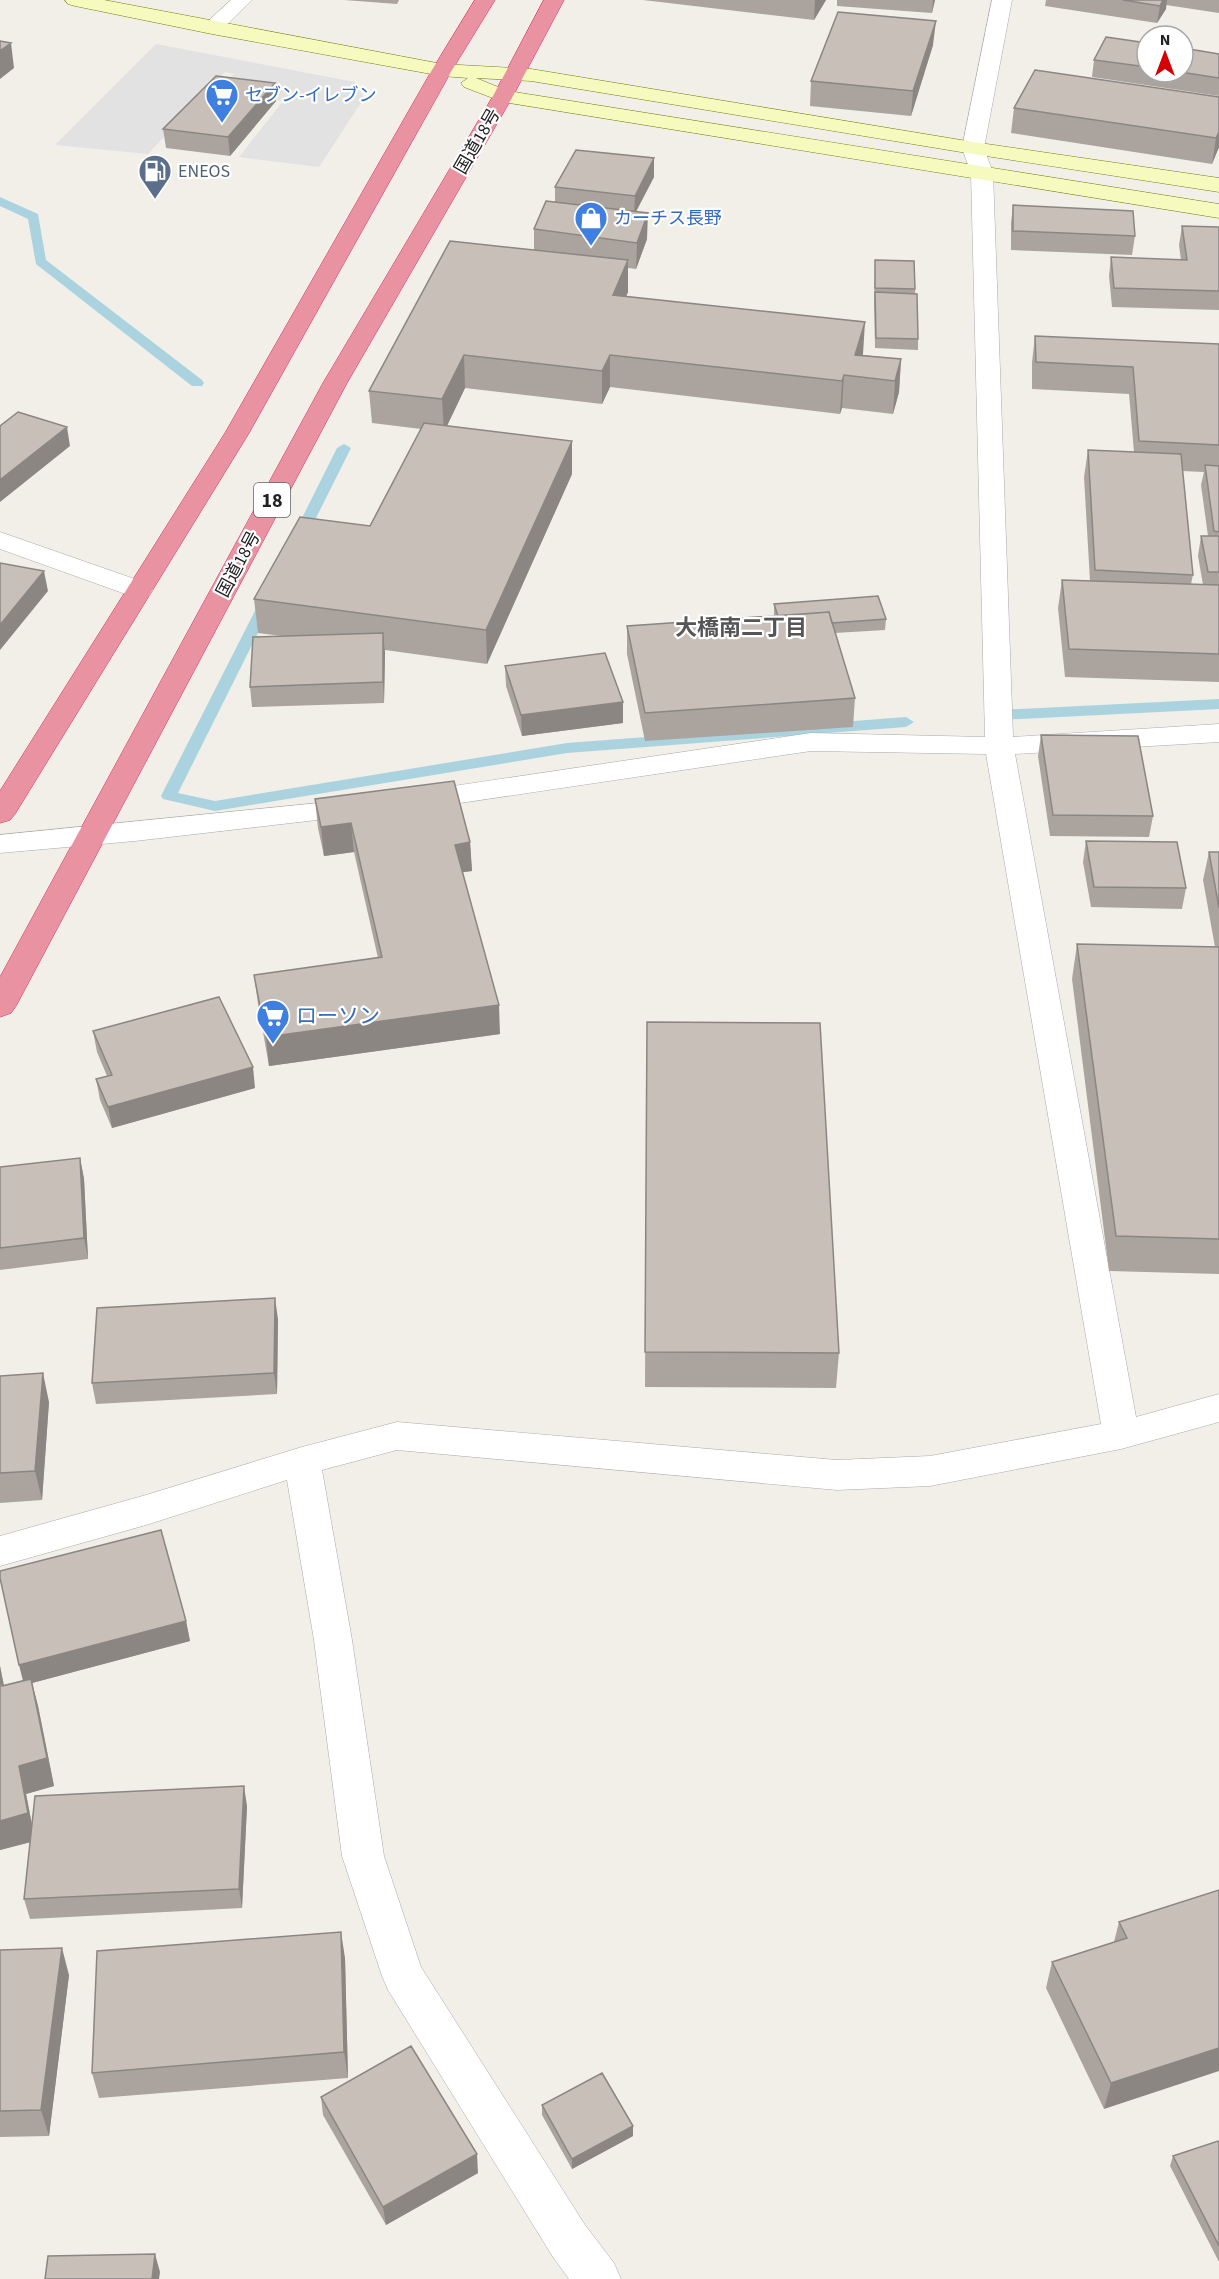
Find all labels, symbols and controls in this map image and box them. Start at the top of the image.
north arrow [1135,24,1195,84]
text: N [1160,29,1170,51]
supermarket icon: セブン-イレブン [204,77,240,124]
place label: セブン-イレブン [245,83,377,108]
street label: 国道18号 [449,104,506,179]
fuel station icon: ENEOS [137,153,173,200]
place label: ENEOS [178,159,230,184]
shop icon: カーチス長野 [573,200,609,247]
place label: カーチス長野 [614,206,722,231]
road number: 18 [254,483,290,517]
street label: 国道18号 [211,527,266,602]
district label: 大橋南二丁目 [675,612,807,644]
supermarket icon: ローソン [255,998,291,1045]
place label: ローソン [296,1001,380,1031]

